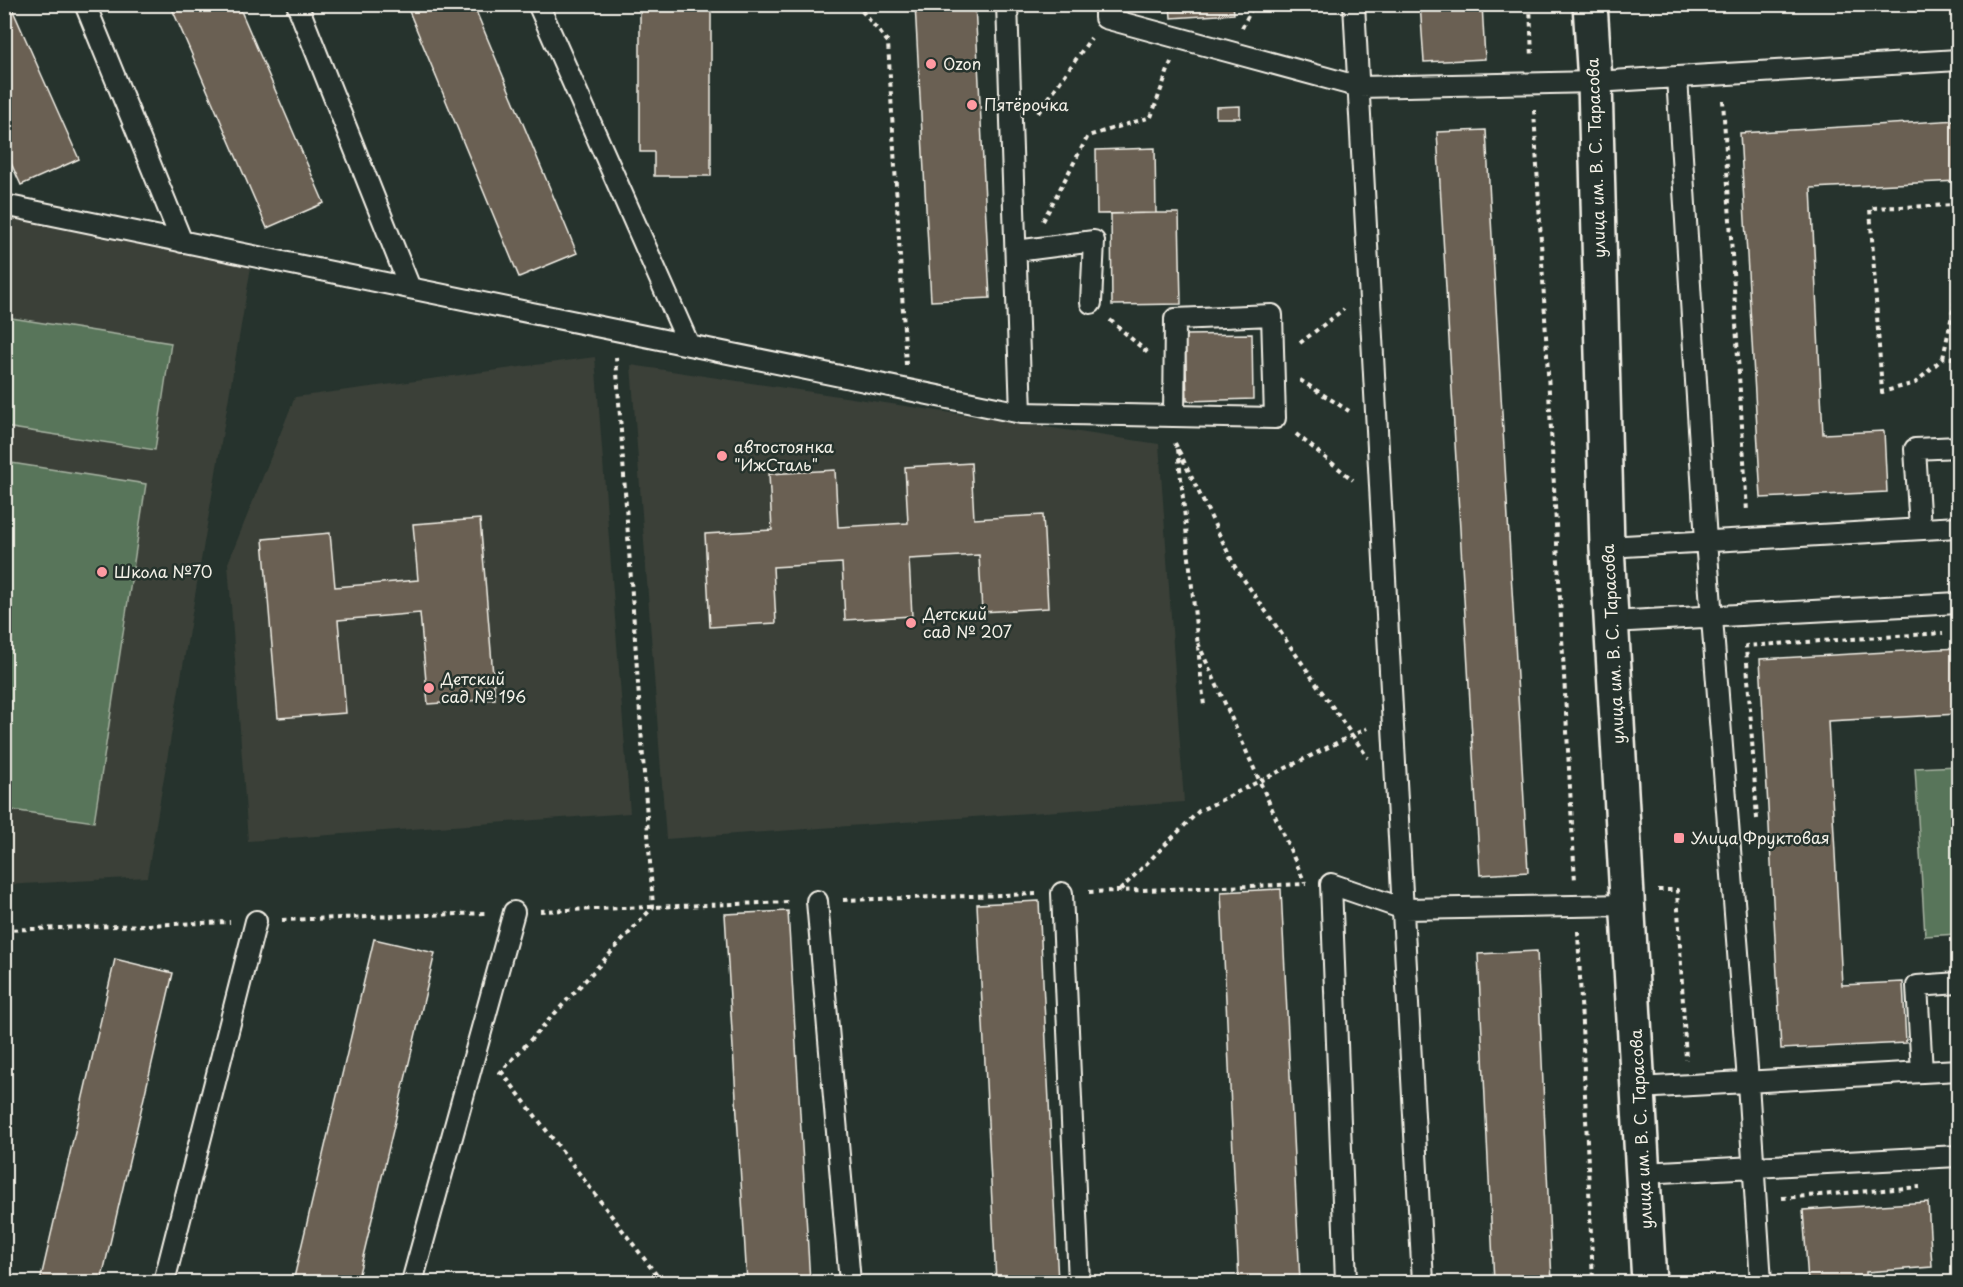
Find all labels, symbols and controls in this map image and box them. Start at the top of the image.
place label: Ozon [943,51,981,75]
marker: Ozon [924,57,938,71]
street label: улица им. В. С. Тарасова [1580,58,1610,258]
place label: Пятёрочка [984,92,1069,116]
marker: Пятёрочка [965,98,979,112]
place label: автостоянка "ИжСталь" [734,434,834,476]
marker: автостоянка "ИжСталь" [715,449,729,463]
street label: улица им. В. С. Тарасова [1595,543,1629,745]
place label: Школа №70 [114,559,213,583]
marker: Школа №70 [95,565,109,579]
place label: Детский сад № 207 [922,601,1012,643]
marker: Детский сад № 207 [904,616,918,630]
place label: Детский сад № 196 [440,666,526,708]
marker: Детский сад № 196 [422,681,436,695]
place label: Улица Фруктовая [1691,825,1830,849]
marker: Улица Фруктовая [1672,831,1686,845]
street label: улица им. В. С. Тарасова [1623,1028,1657,1230]

